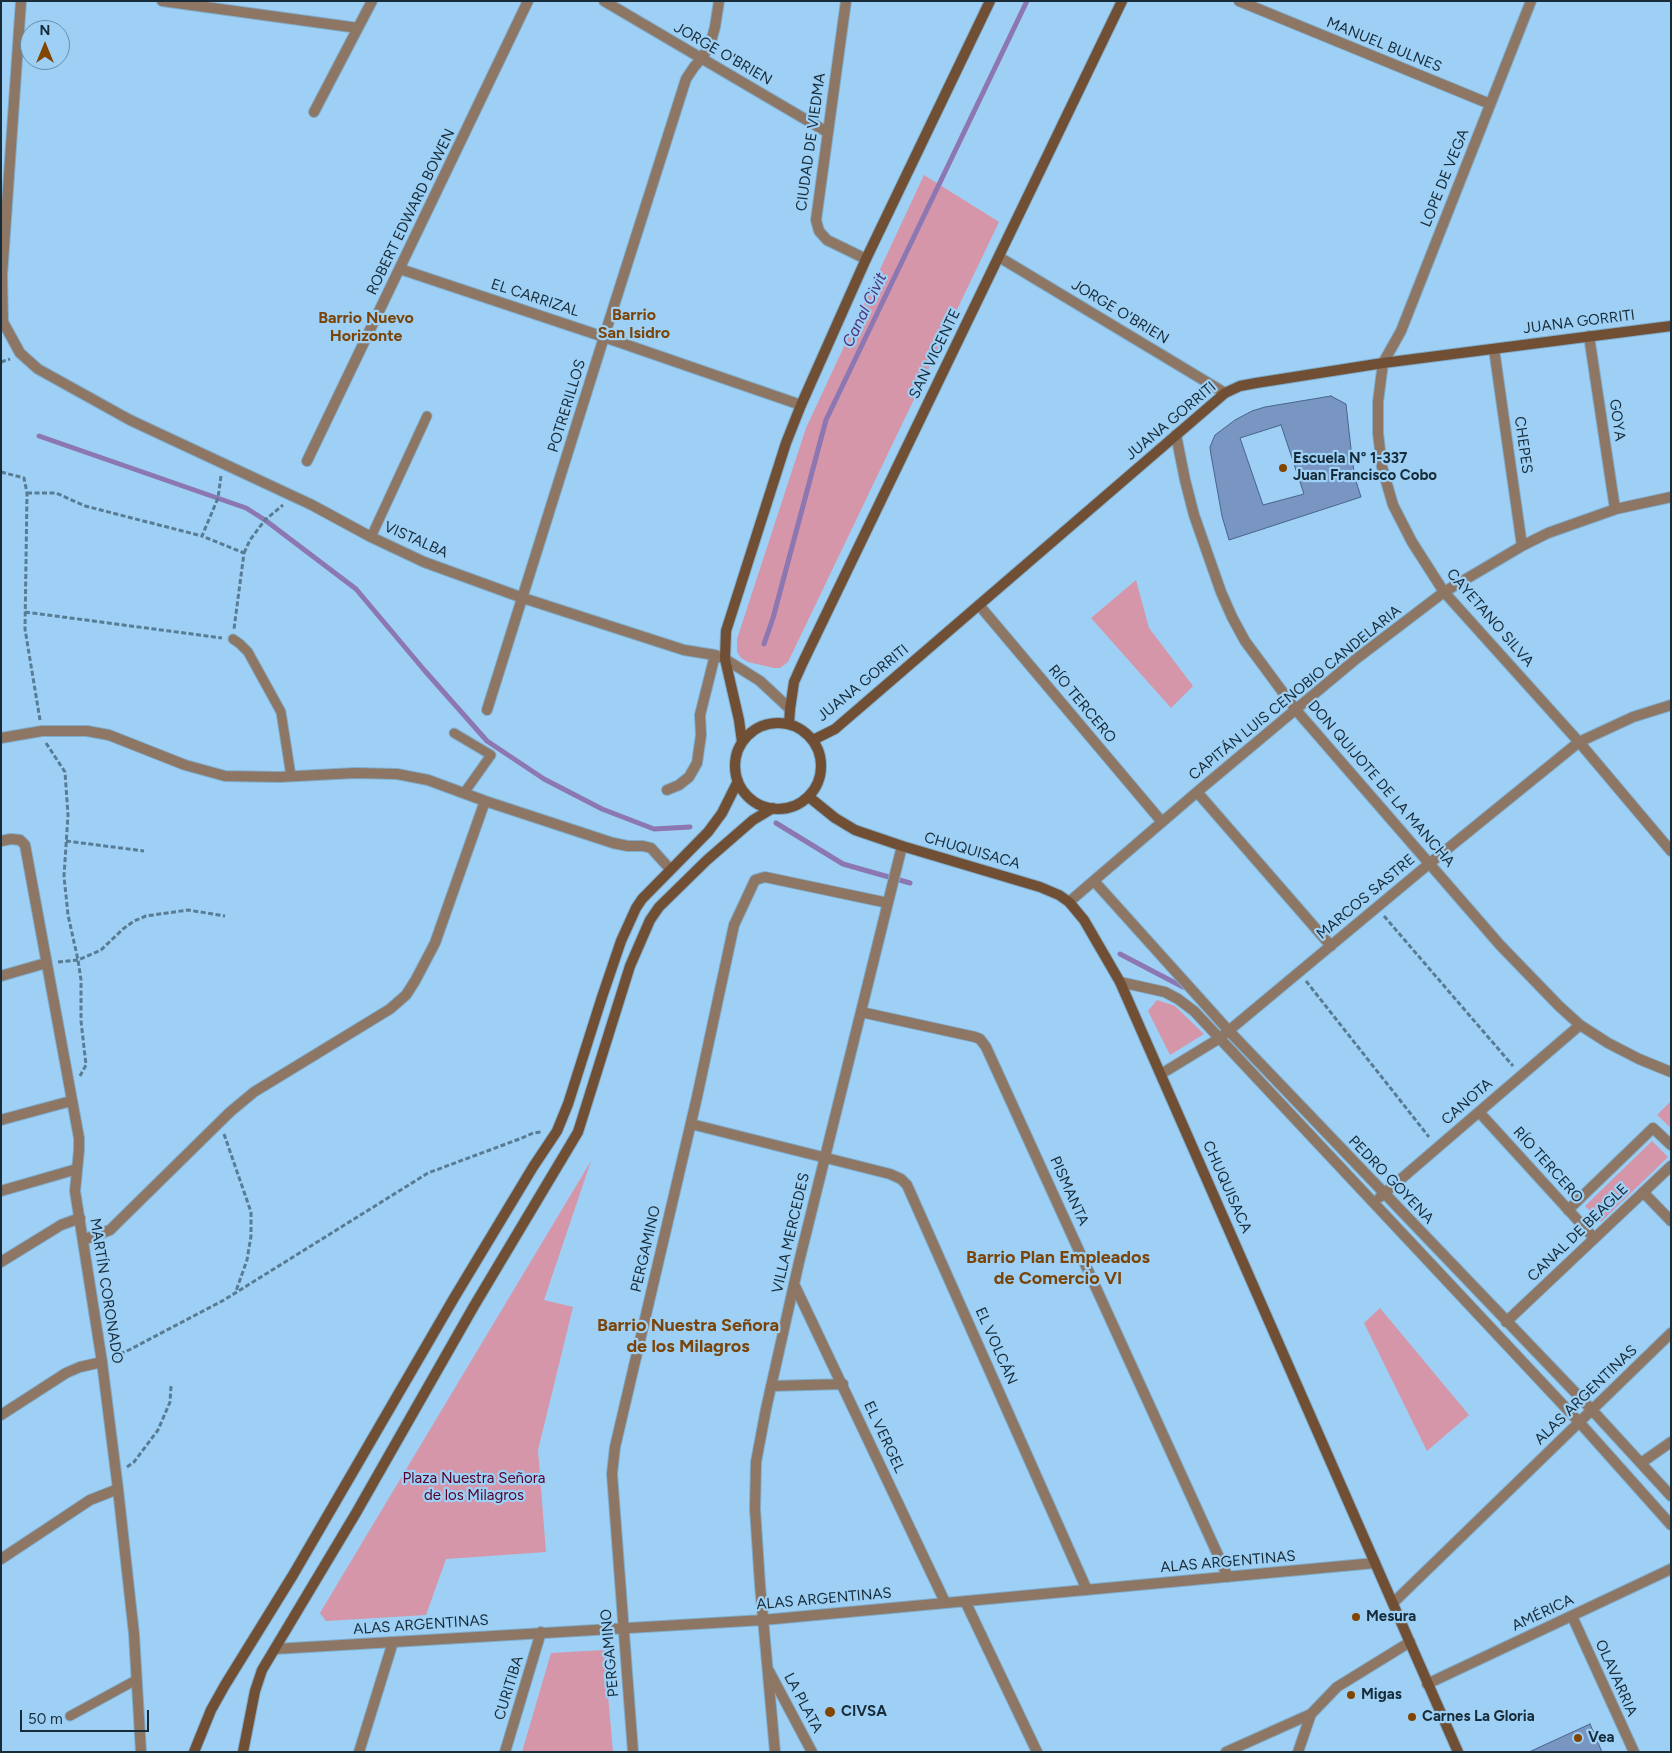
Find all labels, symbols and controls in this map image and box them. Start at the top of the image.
street label: MANUEL BULNES [1324,14,1444,76]
street label: JORGE O'BRIEN [671,19,775,89]
north arrow [20,20,70,70]
text: N [40,22,50,39]
street label: CIUDAD DE VIEDMA [792,72,830,212]
street label: ROBERT EDWARD BOWEN [363,126,459,298]
street label: LOPE DE VEGA [1417,126,1473,230]
water label: Canal Civit [839,270,891,350]
street label: EL CARRIZAL [489,275,581,321]
street label: JORGE O'BRIEN [1068,276,1172,348]
district label: Barrio San Isidro [598,305,670,343]
street label: SAN VICENTE [906,306,964,402]
street label: JUANA GORRITI [1522,306,1636,338]
district label: Barrio Nuevo Horizonte [318,308,414,346]
street label: POTRERILLOS [544,357,590,455]
street label: JUANA GORRITI [1122,378,1220,464]
street label: GOYA [1605,398,1629,442]
street label: CHEPES [1510,415,1536,475]
place label: Escuela N° 1-337 Juan Francisco Cobo [1293,450,1437,485]
marker: Escuela N° 1-337 Juan Francisco Cobo [1277,462,1289,474]
street label: VISTALBA [381,518,451,562]
street label: CAYETANO SILVA [1442,565,1538,671]
street label: CAPITÁN LUIS CENOBIO CANDELARIA [1185,602,1405,784]
street label: JUANA GORRITI [814,641,912,725]
street label: RÍO TERCERO [1044,661,1120,747]
street label: DON QUIJOTE DE LA MANCHA [1304,697,1458,871]
street label: CHUQUISACA [922,829,1022,873]
street label: MARCOS SASTRE [1313,851,1419,943]
street label: CANOTA [1438,1075,1496,1129]
street label: RÍO TERCERO [1509,1123,1587,1207]
street label: PEDRO GOYENA [1345,1132,1437,1228]
street label: CHUQUISACA [1199,1138,1255,1236]
street label: PISMANTA [1046,1154,1092,1228]
street label: VILLA MERCEDES [768,1171,814,1295]
street label: CANAL DE BEAGLE [1524,1180,1632,1286]
street label: PERGAMINO [627,1204,665,1294]
street label: MARTÍN CORONADO [86,1217,126,1365]
district label: Barrio Plan Empleados de Comercio VI [966,1247,1150,1290]
street label: EL VOLCÁN [971,1305,1021,1387]
district label: Barrio Nuestra Señora de los Milagros [597,1315,779,1358]
street label: ALAS ARGENTINAS [1531,1341,1641,1449]
street label: EL VERGEL [860,1398,908,1476]
park label: Plaza Nuestra Señora de los Milagros [403,1470,545,1505]
street label: ALAS ARGENTINAS [1160,1547,1296,1577]
street label: ALAS ARGENTINAS [756,1584,892,1614]
street label: AMÉRICA [1509,1591,1577,1635]
street label: PERGAMINO [597,1608,623,1698]
place label: Mesura [1366,1608,1416,1626]
street label: ALAS ARGENTINAS [353,1611,489,1639]
marker: Mesura [1350,1611,1362,1623]
street label: OLAVARRIA [1591,1637,1641,1719]
street label: CURITIBA [491,1654,527,1722]
street label: LA PLATA [780,1670,826,1736]
place label: Migas [1361,1686,1402,1704]
marker: Migas [1345,1689,1357,1701]
scale bar [22,1700,151,1732]
place label: CIVSA [841,1703,887,1721]
marker: CIVSA [823,1705,837,1719]
place label: Carnes La Gloria [1422,1708,1535,1726]
text: 50 m [28,1710,63,1728]
marker: Carnes La Gloria [1406,1711,1418,1723]
place label: Vea [1588,1729,1615,1747]
marker: Vea [1572,1732,1584,1744]

